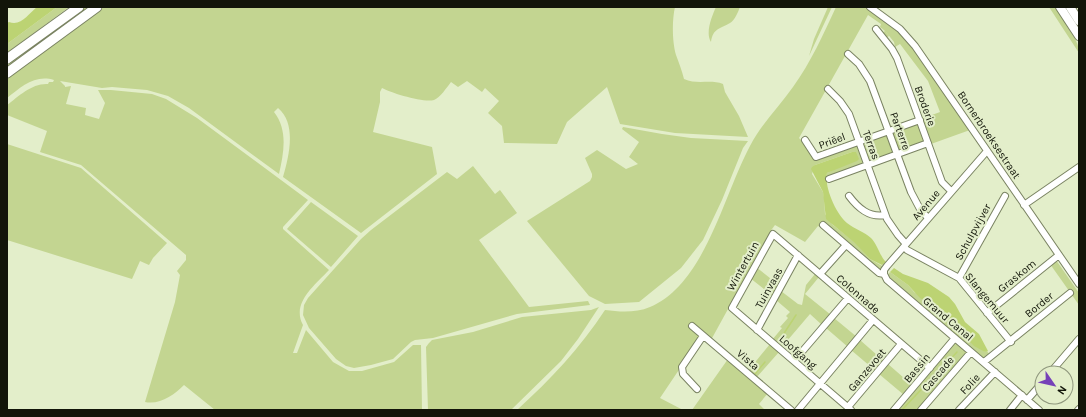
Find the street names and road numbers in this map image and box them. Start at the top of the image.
street label: Broderie [912,84,938,128]
street label: Bornerbroeksestraat [955,89,1023,181]
street label: Parterre [887,110,913,152]
street label: Terras [860,129,882,162]
street label: Priëel [817,130,847,152]
street label: Avenue [909,187,943,223]
street label: Schulpvijver [952,201,994,263]
street label: Wintertuin [724,239,762,293]
street label: Graskom [995,257,1039,295]
street label: Tuinvaas [752,265,786,311]
street label: Slangemuur [962,270,1012,326]
street label: Colonnade [834,272,883,317]
street label: Border [1022,290,1056,320]
street label: Grand Canal [920,294,976,344]
street label: Loofgang [776,332,820,372]
street label: Ganzevoet [845,346,889,394]
street label: Vista [734,347,762,373]
street label: Bassin [901,351,933,385]
street label: Cascade [919,353,957,394]
street label: Folie [957,371,983,397]

